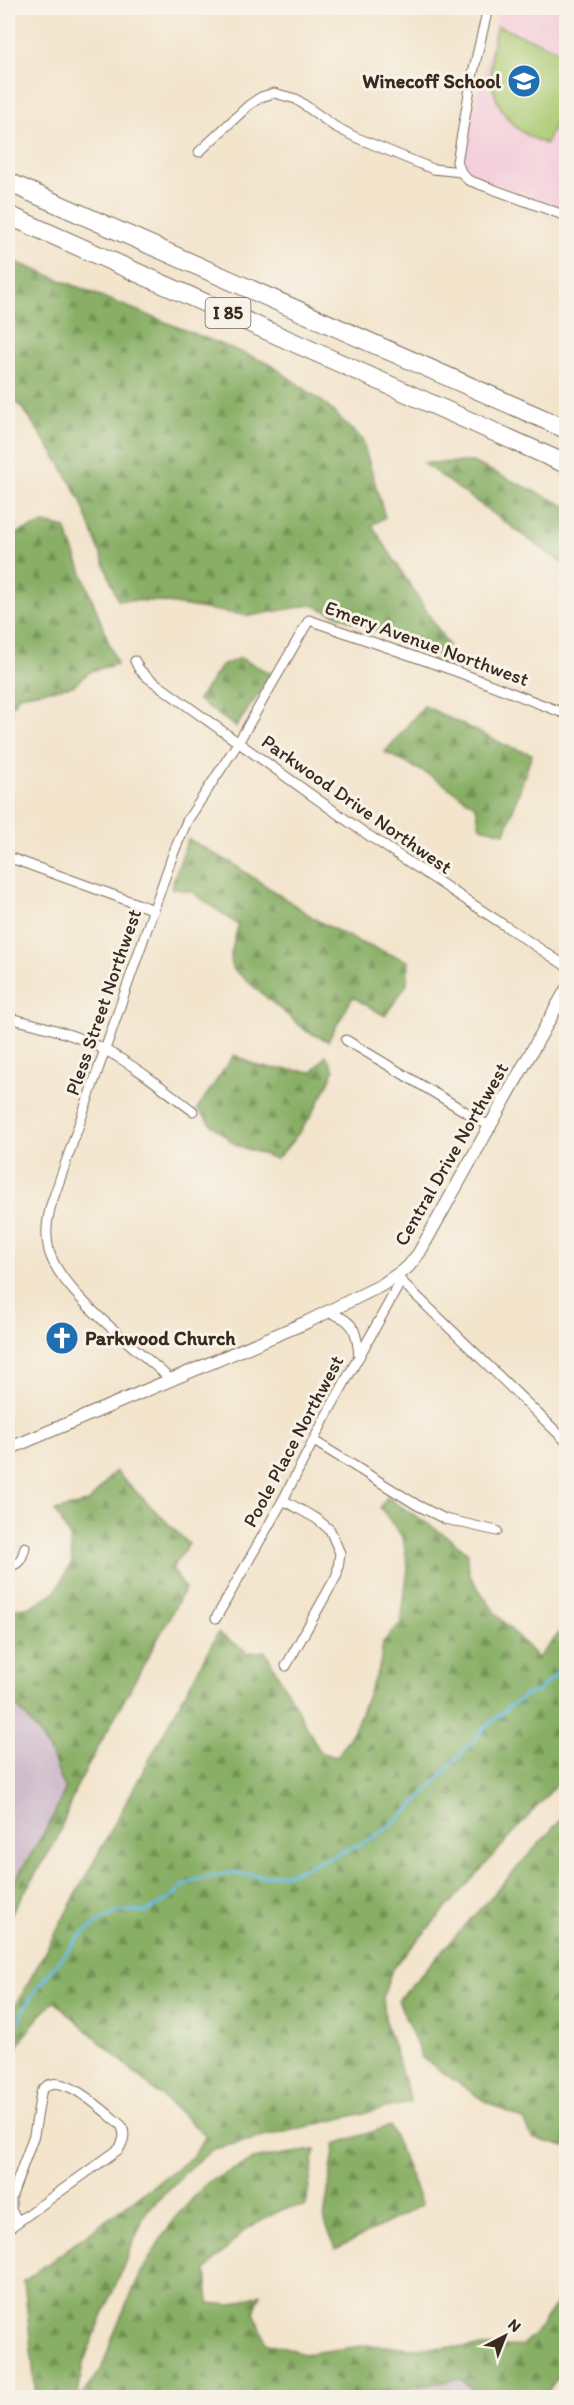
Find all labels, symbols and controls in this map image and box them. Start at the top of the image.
school or university icon: Winecoff School [506,63,542,99]
place label: Winecoff School [362,69,501,93]
road number: I 85 [206,298,250,328]
street label: Emery Avenue Northwest [322,595,533,691]
street label: Parkwood Drive Northwest [257,729,457,879]
street label: Pless Street Northwest [60,906,146,1098]
street label: Central Drive Northwest [389,1058,513,1250]
church icon: Parkwood Church [44,1320,80,1356]
place label: Parkwood Church [85,1326,236,1350]
street label: Poole Place Northwest [238,1351,348,1531]
north arrow [475,2306,535,2366]
text: N [504,2315,525,2336]

